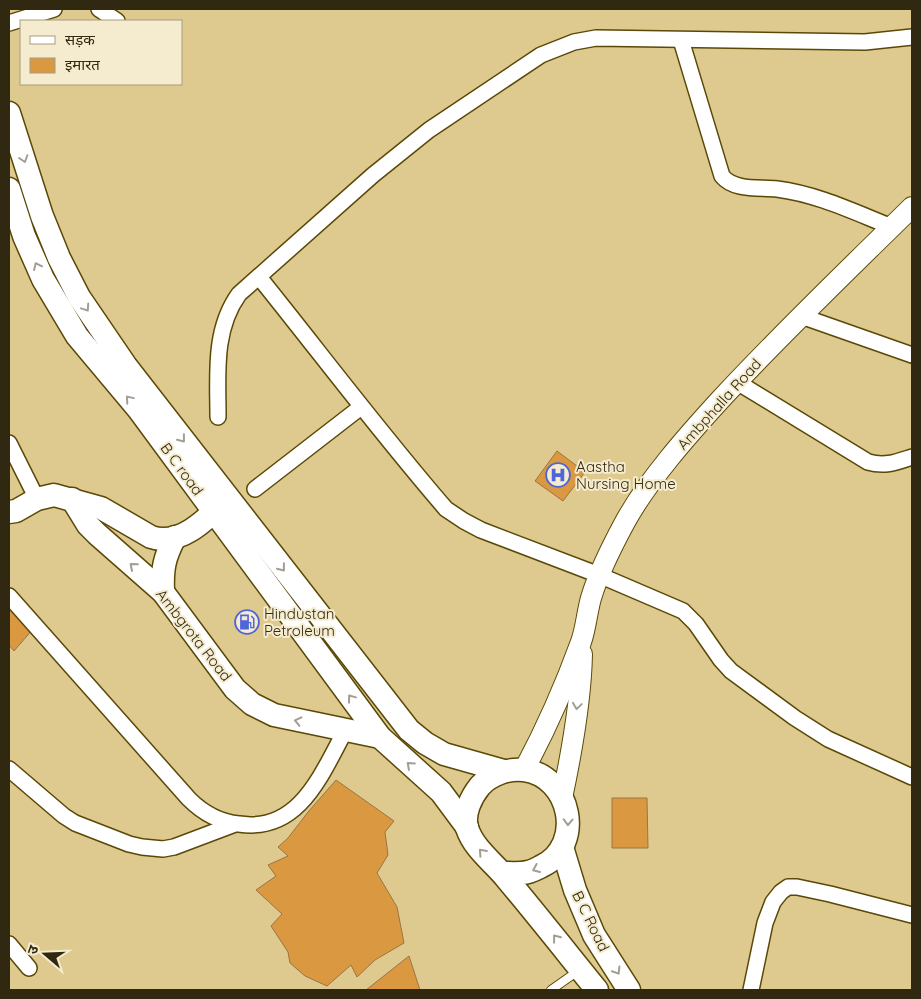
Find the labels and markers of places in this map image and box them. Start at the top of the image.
place label: Aastha Nursing Home [576,457,676,493]
hospital icon: Aastha Nursing Home [545,462,571,488]
place label: Hindustan Petroleum [264,604,335,640]
fuel station icon: Hindustan Petroleum [234,609,260,635]

